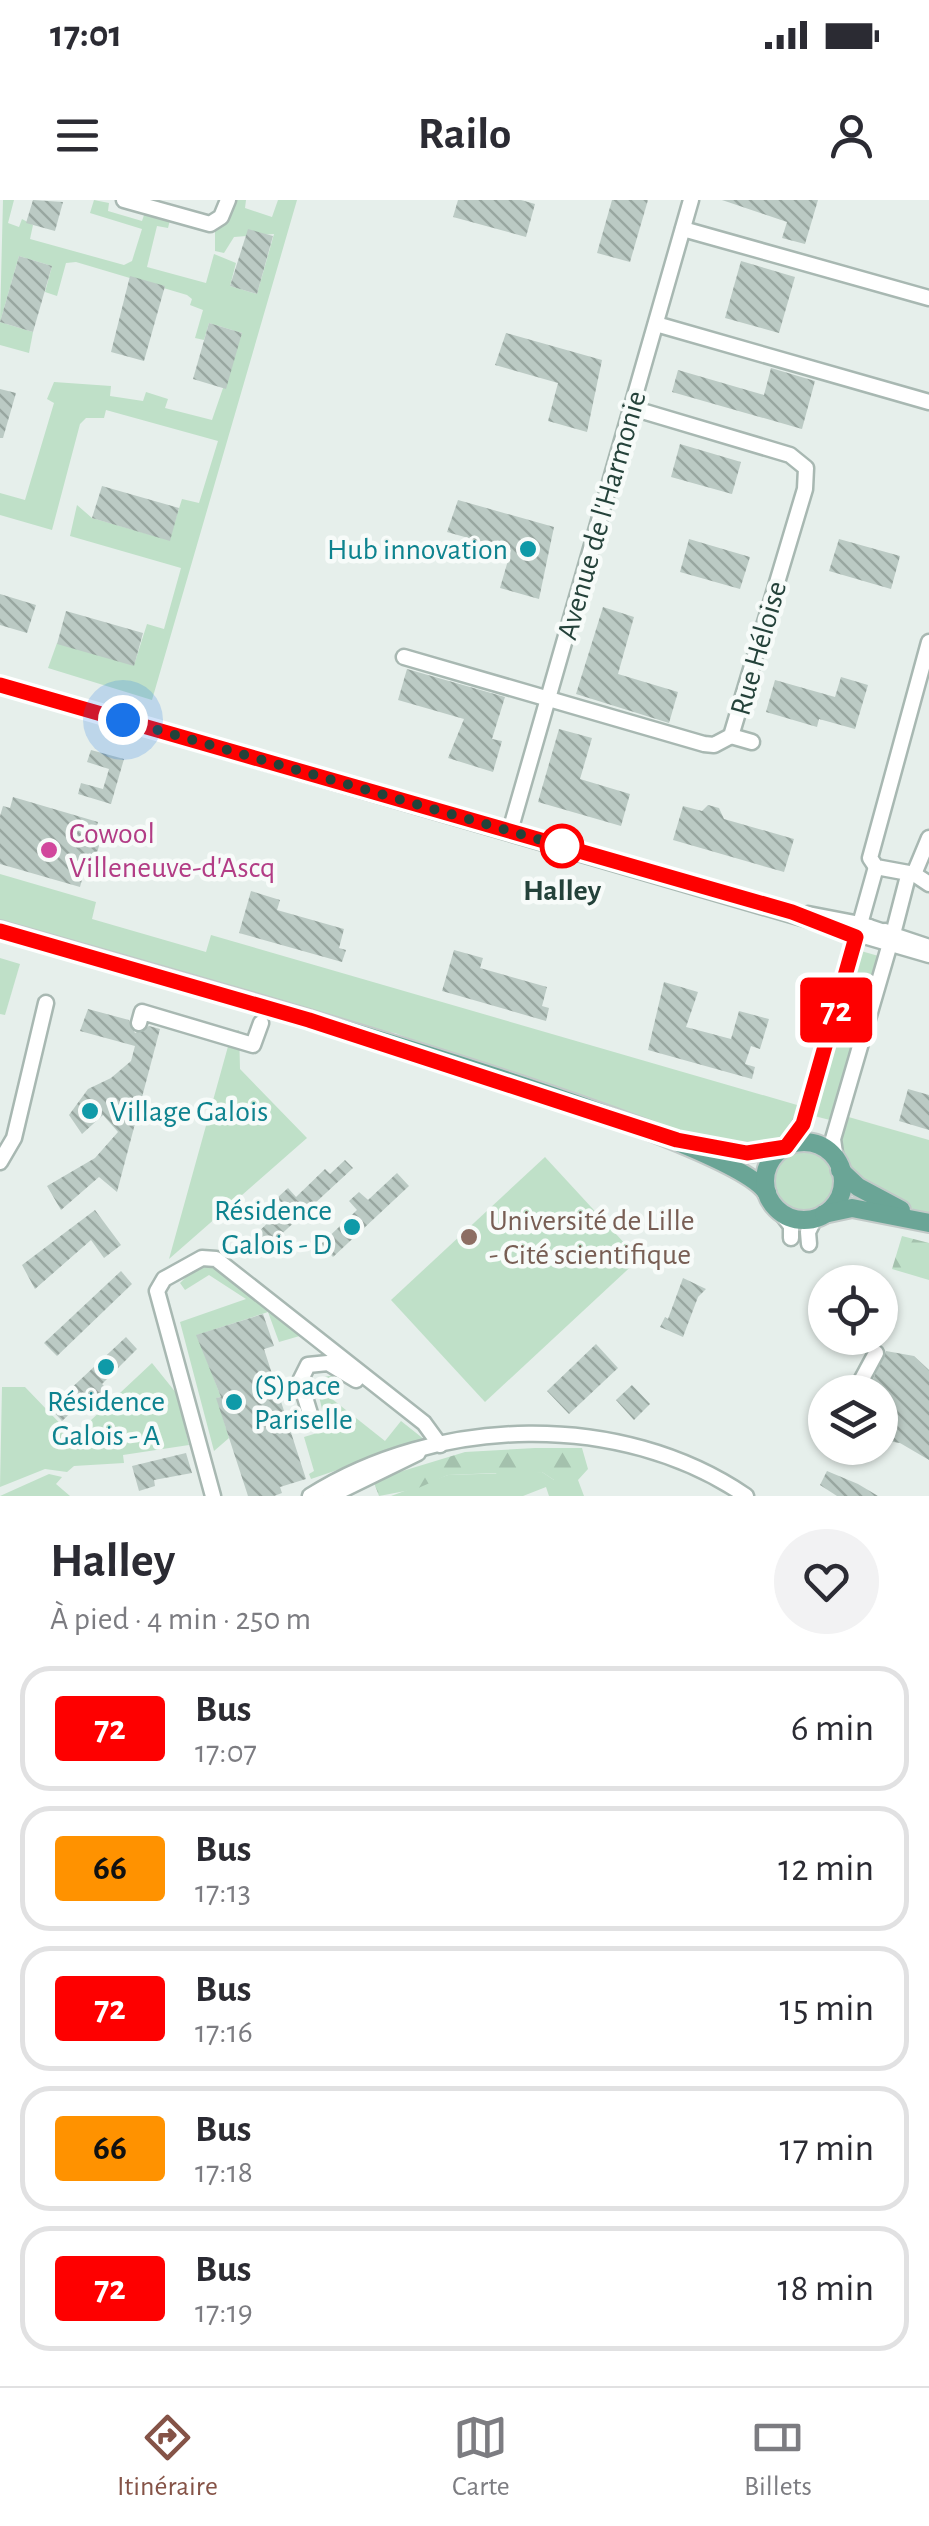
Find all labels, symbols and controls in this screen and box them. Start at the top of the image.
text: 17:01 [50,16,122,54]
icon: menu [50,108,105,163]
icon: person [824,108,879,163]
text: Railo [418,112,511,157]
street label: Avenue de l'Harmonie [552,387,652,643]
place label: Hub innovation [327,535,508,565]
marker: Hub innovation [517,538,539,560]
street label: Rue Héloise [725,578,792,719]
your location [98,695,148,745]
place label: Cowool Villeneuve-d'Ascq [69,819,275,883]
marker: Halley [541,825,583,867]
marker: Cowool Villeneuve-d'Ascq [38,839,60,861]
place label: Halley [523,876,602,906]
line badge: 72 [791,978,881,1042]
text: 72 [820,993,852,1028]
place label: Village Galois [110,1097,268,1127]
marker: Village Galois [79,1100,101,1122]
place label: Résidence Galois - D [214,1196,332,1260]
place label: Université de Lille ‐ Cité scientifique [489,1206,695,1270]
marker: Résidence Galois - D [341,1216,363,1238]
marker: Université de Lille ‐ Cité scientifique [458,1226,480,1248]
map controls [808,1265,898,1465]
button: locate [808,1265,898,1355]
marker: Résidence Galois - A [95,1356,117,1378]
place label: (S)pace Pariselle [254,1371,353,1435]
button: layers [808,1375,898,1465]
place label: Résidence Galois - A [47,1387,165,1451]
marker: (S)pace Pariselle [223,1391,245,1413]
button: heart [774,1529,879,1634]
text: Halley [50,1538,175,1586]
text: À pied · 4 min · 250 m [50,1603,311,1635]
text: Bus [195,1691,251,1729]
text: 6 min [791,1710,874,1748]
text: 72 [94,1711,126,1746]
text: 17:07 [195,1736,257,1768]
text: Bus [195,1831,251,1869]
text: 12 min [778,1850,874,1888]
text: 66 [93,1851,127,1886]
text: 17:13 [195,1876,251,1908]
text: Bus [195,1971,251,2009]
text: 15 min [780,1990,874,2028]
text: 72 [94,1991,126,2026]
text: 17:16 [195,2016,253,2048]
text: Bus [195,2111,251,2149]
text: 17 min [780,2130,874,2168]
text: 66 [93,2131,127,2166]
text: 17:18 [195,2156,253,2188]
text: Bus [195,2251,251,2289]
text: 18 min [777,2270,874,2308]
text: 72 [94,2271,126,2306]
text: 17:19 [195,2296,253,2328]
tab: Itinéraire [117,2410,218,2504]
tab: Carte [452,2410,510,2504]
tab: Billets [744,2410,812,2504]

